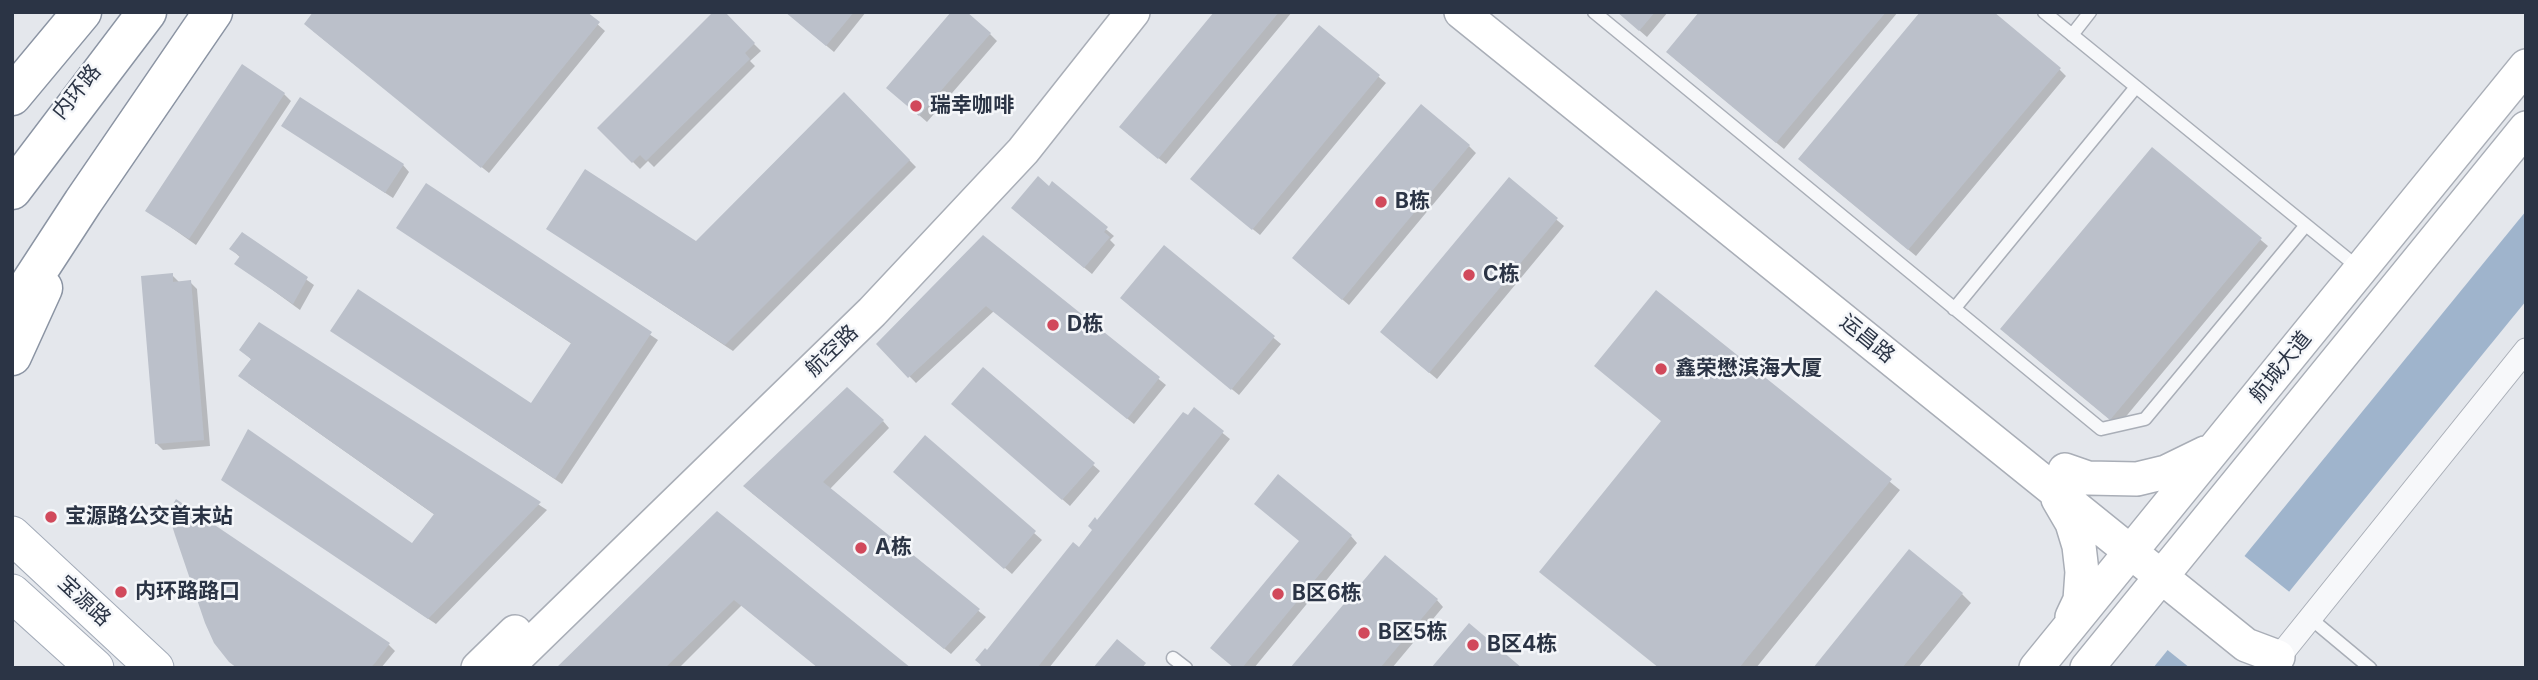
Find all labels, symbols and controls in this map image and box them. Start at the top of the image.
street label: 内环路 [47,60,107,124]
place label: 瑞幸咖啡 [930,93,1014,119]
marker: 瑞幸咖啡 [908,98,924,114]
place label: B栋 [1395,189,1430,215]
marker: B栋 [1373,194,1389,210]
place label: C栋 [1483,262,1520,288]
marker: C栋 [1461,267,1477,283]
street label: 运昌路 [1835,309,1899,369]
place label: D栋 [1067,312,1103,338]
marker: D栋 [1045,317,1061,333]
street label: 航空路 [801,320,863,382]
street label: 航城大道 [2245,326,2317,408]
place label: 鑫荣懋滨海大厦 [1675,356,1822,382]
marker: 鑫荣懋滨海大厦 [1653,361,1669,377]
place label: 宝源路公交首末站 [65,504,233,530]
marker: 宝源路公交首末站 [43,509,59,525]
place label: A栋 [875,535,912,561]
marker: A栋 [853,540,869,556]
street label: 宝源路 [52,570,116,632]
place label: 内环路路口 [135,579,240,605]
place label: B区6栋 [1292,581,1362,607]
marker: 内环路路口 [113,584,129,600]
marker: B区6栋 [1270,586,1286,602]
place label: B区5栋 [1378,620,1447,646]
marker: B区5栋 [1356,625,1372,641]
place label: B区4栋 [1487,632,1557,658]
marker: B区4栋 [1465,637,1481,653]

